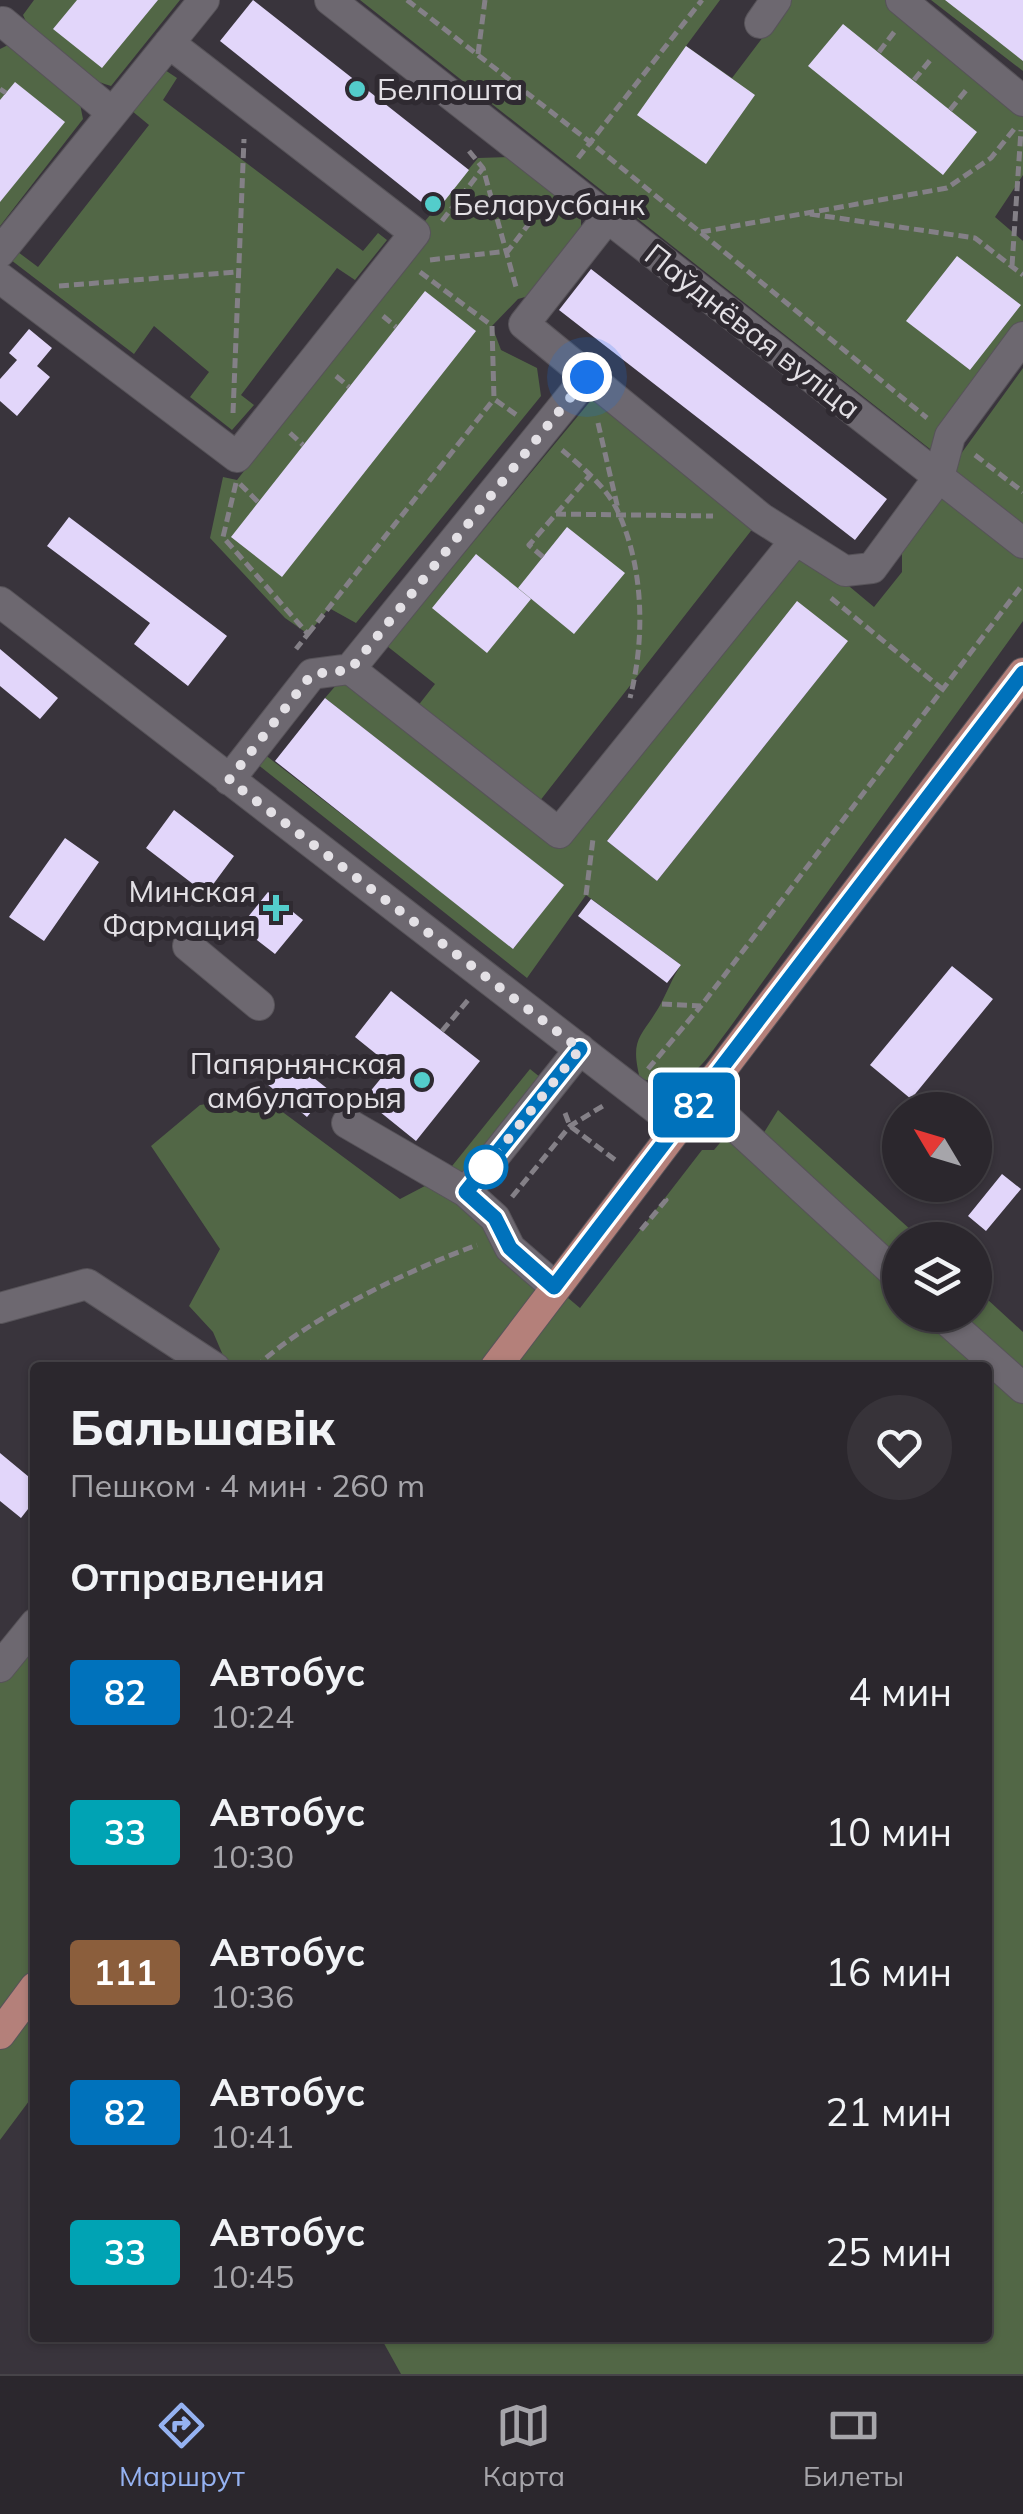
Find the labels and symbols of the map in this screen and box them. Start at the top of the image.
place label: Белпошта [377,70,523,108]
marker: Белпошта [346,78,368,100]
place label: Беларусбанк [453,185,646,223]
marker: Беларусбанк [422,193,444,215]
street label: Паўднёвая вуліца [638,235,868,427]
your location [562,352,612,402]
place label: Минская Фармация [102,872,256,944]
marker: Минская Фармация [265,897,287,919]
place label: Папярнянская амбулаторыя [190,1044,402,1116]
marker: Папярнянская амбулаторыя [411,1069,433,1091]
line badge: 82 [649,1072,739,1138]
north arrow [882,1092,992,1202]
unlabelled marker [465,1146,507,1188]

